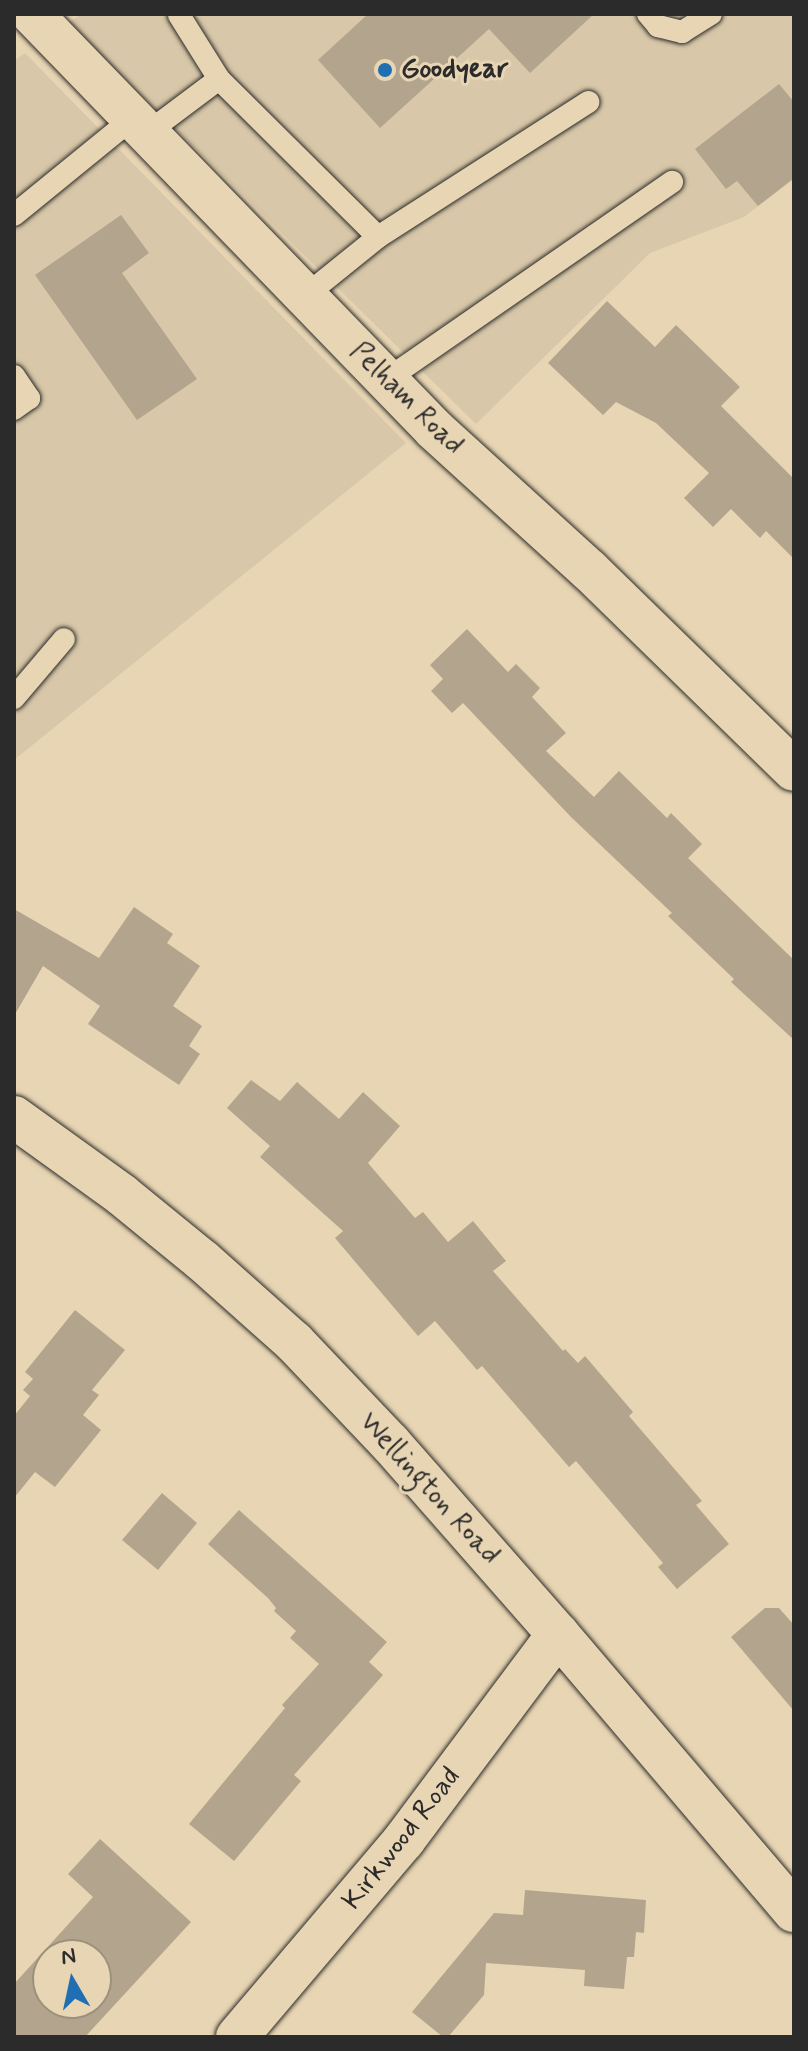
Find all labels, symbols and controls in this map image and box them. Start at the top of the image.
place label: Goodyear [401,53,509,87]
marker: Goodyear [376,61,394,79]
street label: Pelham Road [342,335,470,463]
street label: Wellington Road [353,1407,505,1571]
street label: Kirkwood Road [336,1762,468,1916]
north arrow [32,1939,112,2019]
text: N [59,1942,78,1972]

